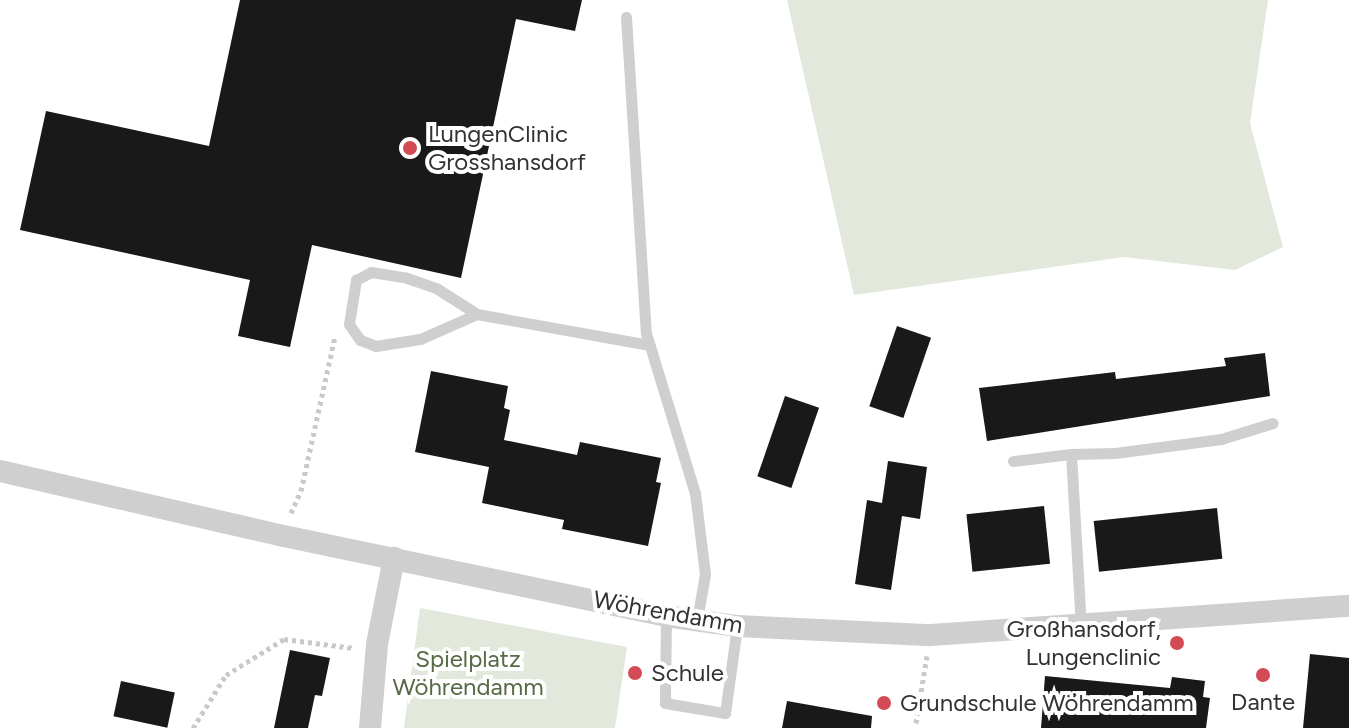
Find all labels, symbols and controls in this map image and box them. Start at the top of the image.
place label: LungenClinic Grosshansdorf [428,120,586,176]
marker: LungenClinic Grosshansdorf [399,137,421,159]
street label: Wöhrendamm [591,585,745,639]
place label: Großhansdorf, Lungenclinic [1007,615,1161,671]
marker: Großhansdorf, Lungenclinic [1168,634,1186,652]
park label: Spielplatz Wöhrendamm [392,645,544,701]
place label: Schule [651,659,724,687]
marker: Schule [626,664,644,682]
marker: Dante [1254,666,1272,684]
place label: Dante [1231,688,1295,716]
place label: Grundschule Wöhrendamm [900,689,1194,717]
marker: Grundschule Wöhrendamm [875,694,893,712]

